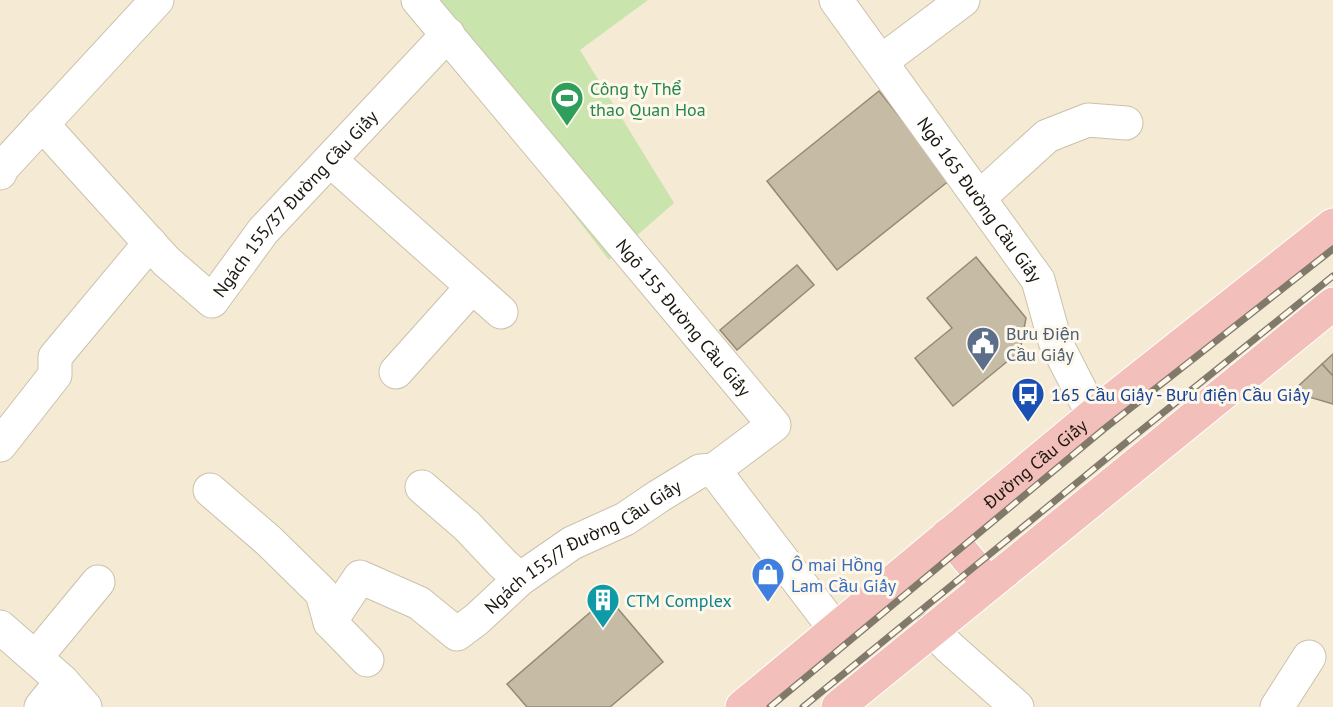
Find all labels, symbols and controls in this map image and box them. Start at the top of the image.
place label: Công ty Thể thao Quan Hoa [590,77,706,121]
sports icon: Công ty Thể thao Quan Hoa [549,80,585,127]
street label: Ngách 155/37 Đường Cầu Giấy [207,105,383,301]
street label: Ngõ 165 Đường Cầu Giấy [913,112,1048,287]
street label: Ngõ 155 Đường Cầu Giấy [611,234,757,401]
place label: Bưu Điện Cầu Giấy [1006,322,1080,366]
public building icon: Bưu Điện Cầu Giấy [965,325,1001,372]
bus stop icon: 165 Cầu Giấy - Bưu điện Cầu Giấy [1010,376,1046,423]
place label: 165 Cầu Giấy - Bưu điện Cầu Giấy [1051,383,1311,406]
street label: Đường Cầu Giấy [978,413,1092,514]
street label: Ngách 155/7 Đường Cầu Giấy [479,474,686,618]
place label: Ô mai Hồng Lam Cầu Giấy [791,553,897,597]
shop icon: Ô mai Hồng Lam Cầu Giấy [750,556,786,603]
building icon: CTM Complex [585,582,621,629]
place label: CTM Complex [626,589,732,612]

